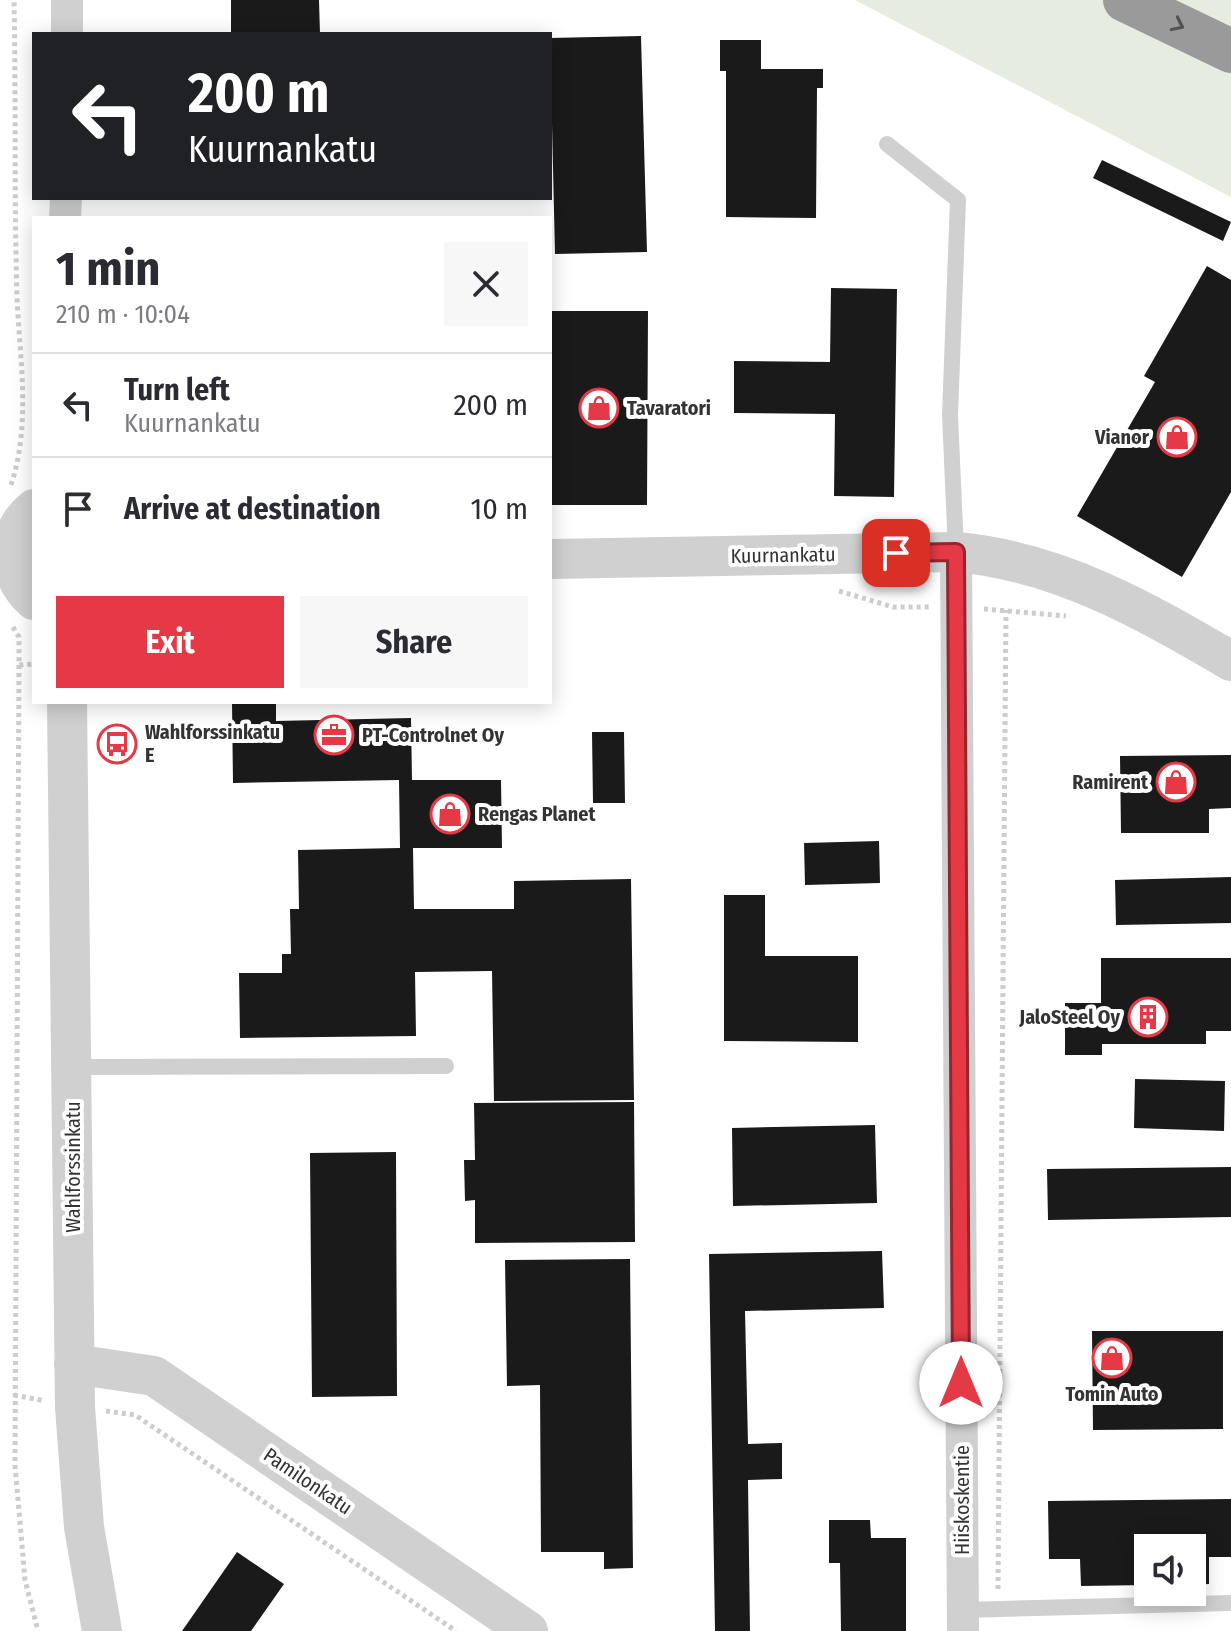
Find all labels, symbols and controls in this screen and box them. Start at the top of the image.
one-way arrow [1170,15,1184,31]
text: 200 m [188,60,329,127]
icon: left [56,64,160,168]
text: Kuurnankatu [188,128,377,172]
text: 1 min [56,240,161,298]
button: close [444,242,528,326]
text: 210 m · 10:04 [56,299,190,330]
text: Turn left [124,372,230,408]
icon: left [56,383,100,427]
text: 200 m [453,387,528,423]
shop icon: Tavaratori [578,387,620,429]
place label: Tavaratori [627,396,711,420]
text: Kuurnankatu [124,408,261,439]
shop icon: Vianor [1156,416,1198,458]
place label: Vianor [1094,425,1150,449]
icon: arrive [56,487,100,531]
text: Arrive at destination [124,491,381,527]
text: 10 m [471,491,528,527]
pin [862,519,930,587]
icon: arrive [874,531,918,575]
street label: Kuurnankatu [730,542,836,568]
button: Exit [56,596,284,688]
button: Share [300,596,528,688]
office icon: PT-Controlnet Oy [313,714,355,756]
place label: Wahlforssinkatu E [145,720,280,767]
bus stop icon: Wahlforssinkatu E [96,723,138,765]
place label: PT-Controlnet Oy [362,723,504,747]
shop icon: Ramirent [1155,761,1197,803]
place label: Ramirent [1072,770,1149,794]
shop icon: Rengas Planet [429,793,471,835]
place label: Rengas Planet [478,802,596,826]
building icon: JaloSteel Oy [1127,996,1169,1038]
place label: JaloSteel Oy [1018,1005,1120,1029]
street label: Wahlforssinkatu [61,1101,85,1233]
shop icon: Tomin Auto [1091,1337,1133,1379]
position arrow [919,1341,1003,1425]
place label: Tomin Auto [1065,1382,1159,1406]
street label: Pamilonkatu [259,1443,357,1519]
street label: Hiiskoskentie [950,1445,974,1555]
map controls [1134,1534,1206,1606]
button: sound [1134,1534,1206,1606]

